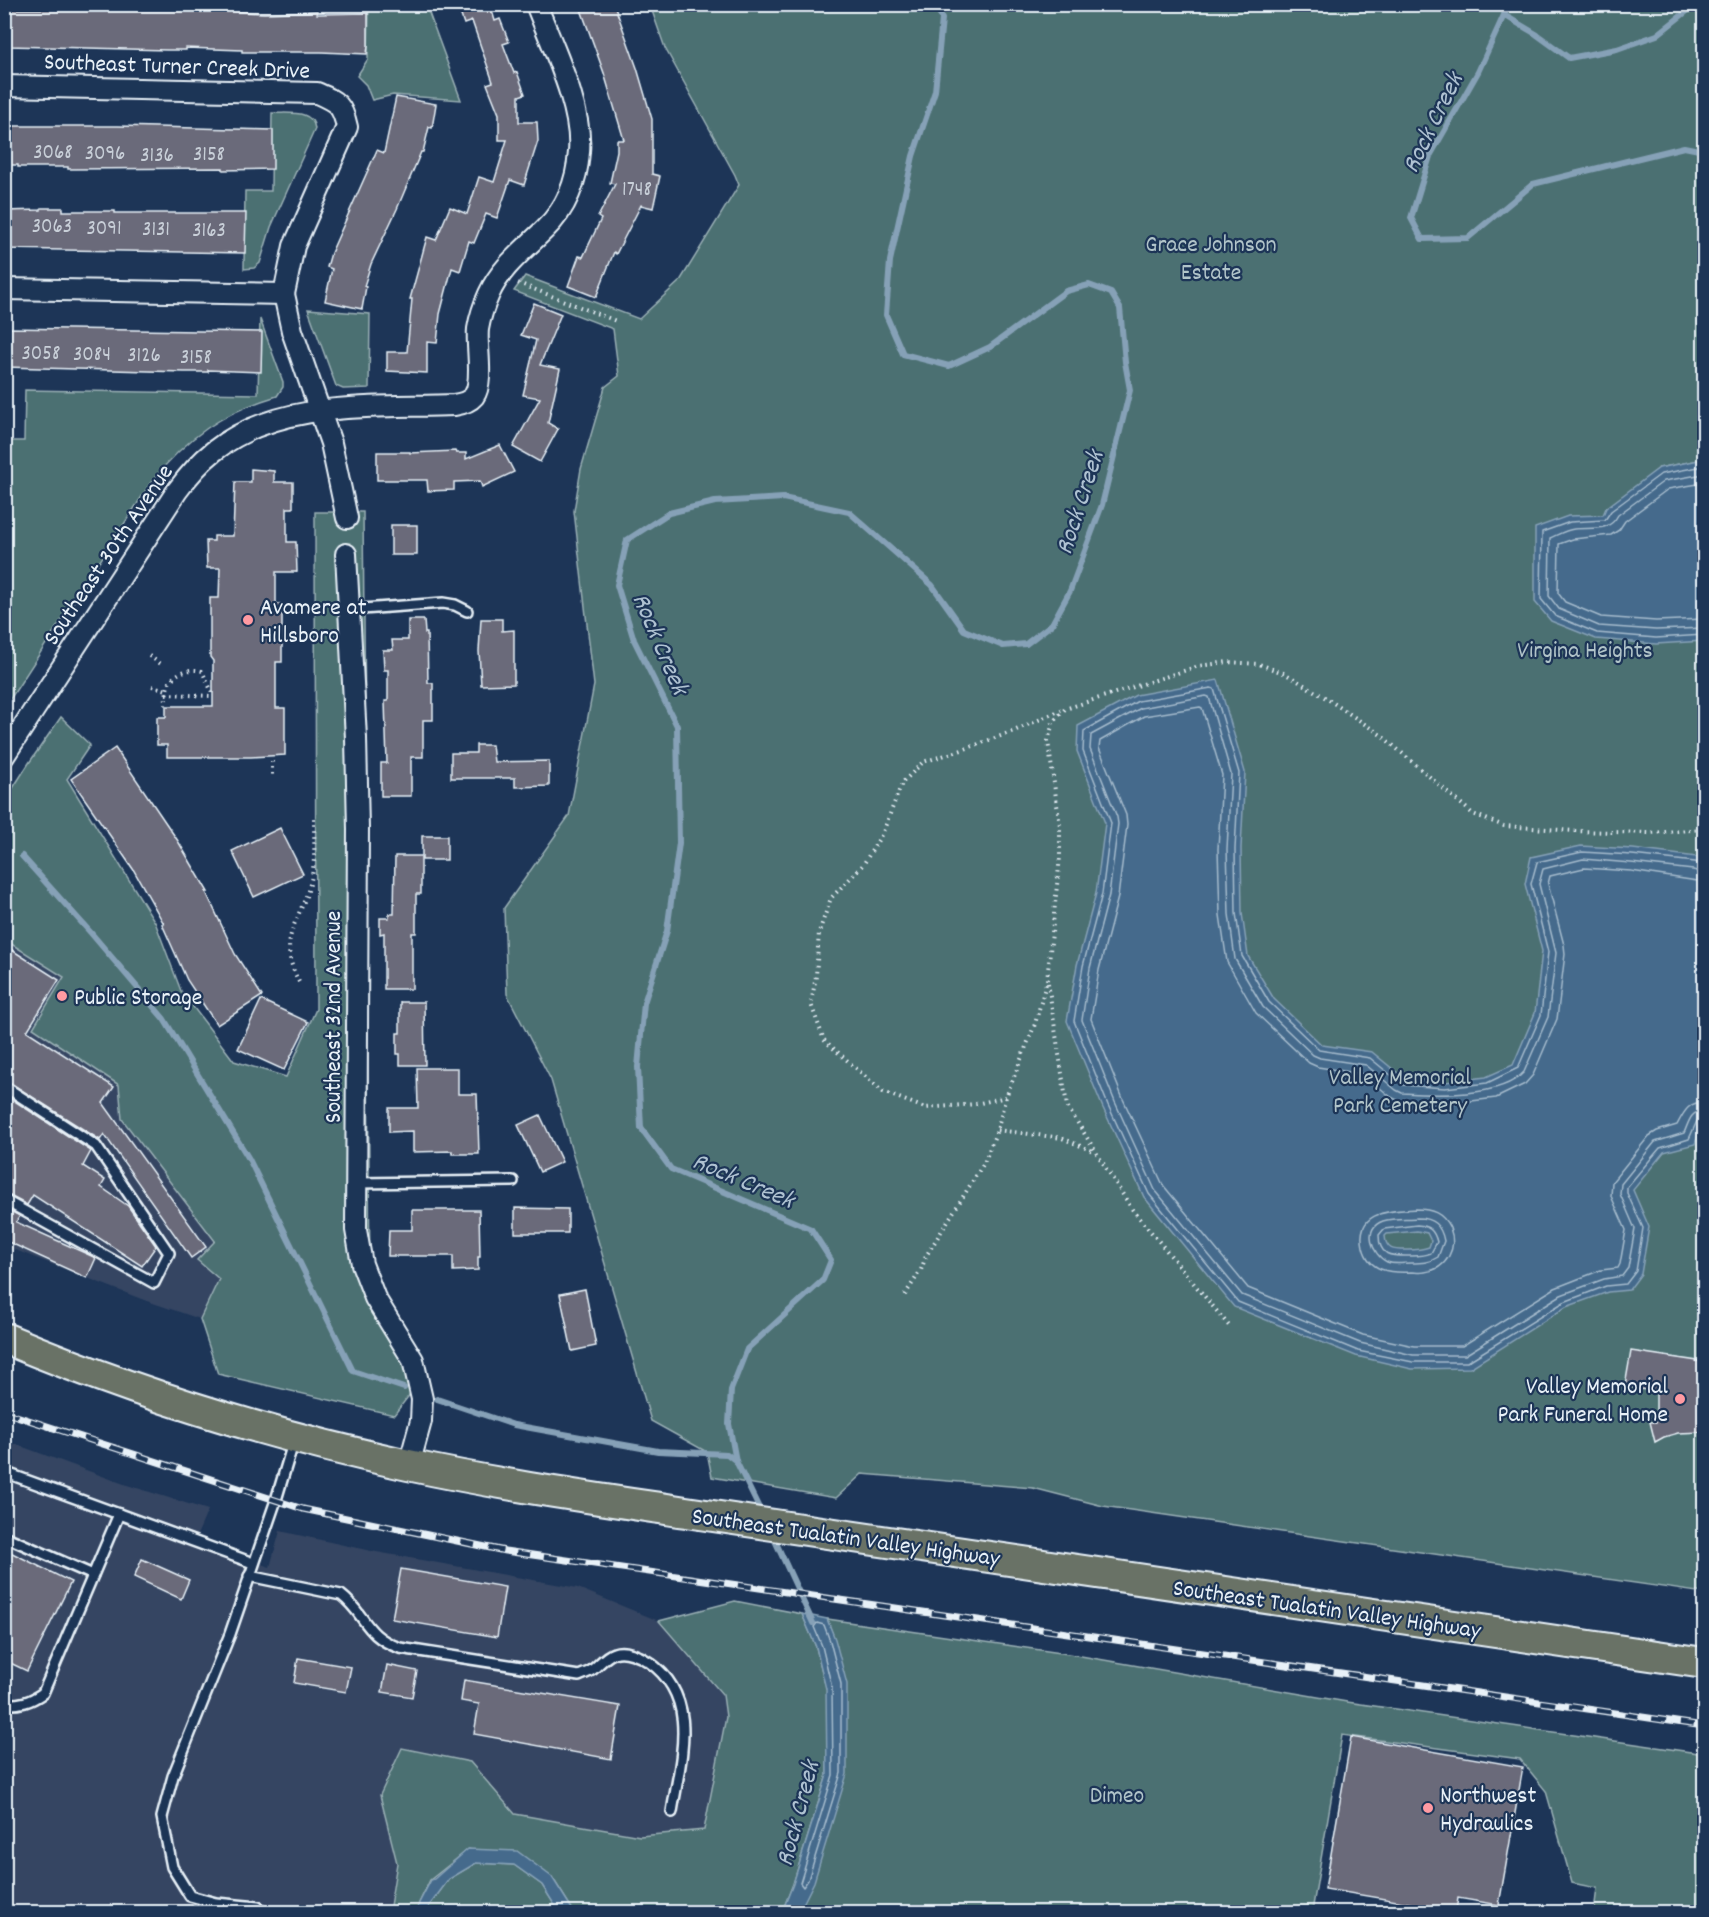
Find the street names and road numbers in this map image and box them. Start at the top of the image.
street label: Southeast Turner Creek Drive [43,46,310,90]
street label: Southeast 30th Avenue [36,458,183,653]
street label: Southeast 32nd Avenue [318,911,352,1123]
street label: Southeast Tualatin Valley Highway [690,1501,1003,1578]
street label: Southeast Tualatin Valley Highway [1171,1573,1484,1650]

